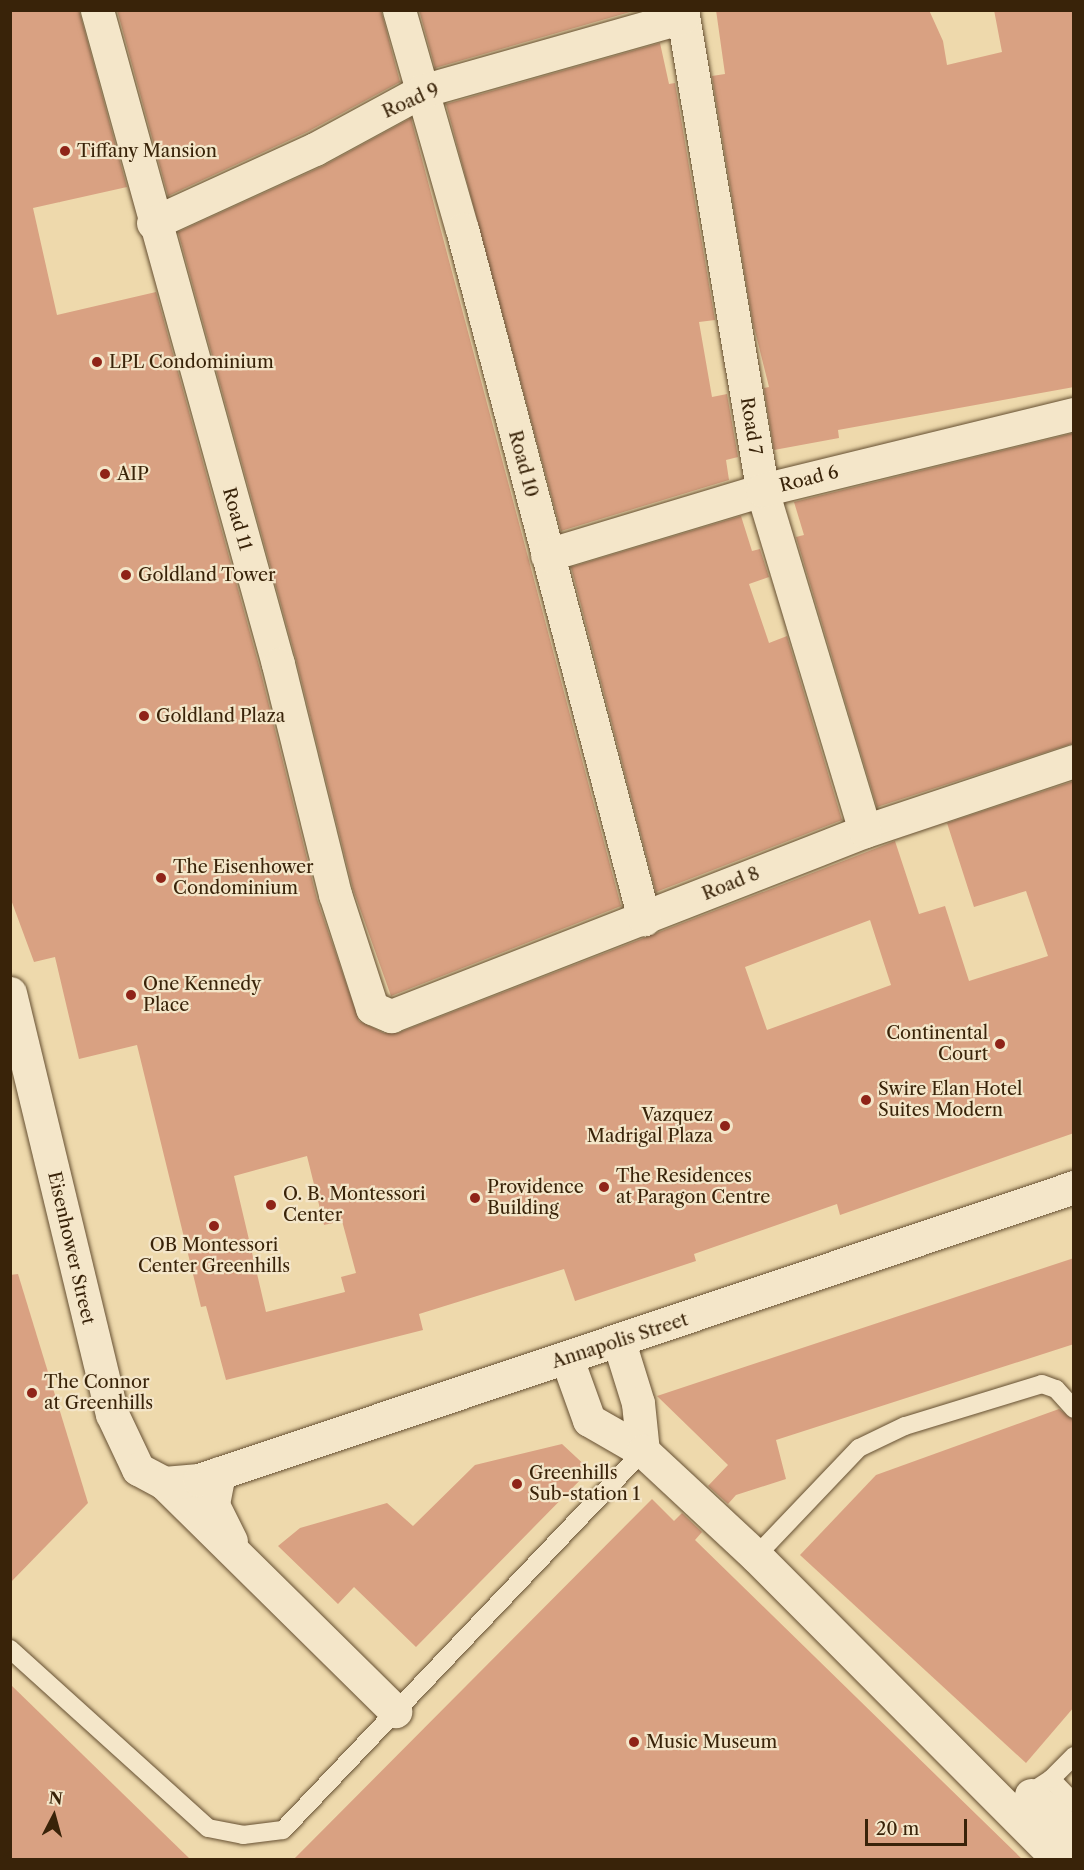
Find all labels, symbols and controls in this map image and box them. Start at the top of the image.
street label: Road 9 [379,79,443,123]
place label: Tiffany Mansion [77,140,218,162]
marker: Tiffany Mansion [58,144,72,158]
place label: LPL Condominium [109,351,274,373]
marker: LPL Condominium [90,355,104,369]
street label: Road 7 [736,396,766,456]
street label: Road 10 [504,428,542,500]
street label: Road 6 [777,461,841,497]
place label: AIP [117,463,149,485]
marker: AIP [98,467,112,481]
street label: Road 11 [218,485,256,553]
place label: Goldland Tower [138,564,276,586]
marker: Goldland Tower [119,568,133,582]
place label: Goldland Plaza [156,705,285,727]
marker: Goldland Plaza [137,709,151,723]
place label: The Eisenhower Condominium [173,857,314,900]
street label: Road 8 [699,863,763,905]
marker: The Eisenhower Condominium [154,871,168,885]
place label: One Kennedy Place [143,974,261,1016]
marker: One Kennedy Place [124,988,138,1002]
place label: Continental Court [886,1023,988,1066]
marker: Continental Court [993,1037,1007,1051]
place label: Swire Elan Hotel Suites Modern [878,1079,1022,1122]
marker: Swire Elan Hotel Suites Modern [859,1093,873,1107]
place label: Vazquez Madrigal Plaza [587,1105,713,1148]
marker: Vazquez Madrigal Plaza [718,1119,732,1133]
place label: The Residences at Paragon Centre [616,1166,770,1208]
street label: Eisenhower Street [43,1169,99,1327]
place label: Providence Building [487,1177,584,1220]
marker: The Residences at Paragon Centre [597,1180,611,1194]
place label: O. B. Montessori Center [283,1184,425,1226]
marker: Providence Building [468,1191,482,1205]
marker: O. B. Montessori Center [264,1198,278,1212]
marker: OB Montessori Center Greenhills [207,1219,221,1233]
place label: OB Montessori Center Greenhills [138,1235,290,1278]
street label: Annapolis Street [549,1309,691,1373]
place label: The Connor at Greenhills [44,1372,153,1414]
marker: The Connor at Greenhills [25,1386,39,1400]
place label: Greenhills Sub-station 1 [529,1463,640,1506]
marker: Greenhills Sub-station 1 [510,1477,524,1491]
place label: Music Museum [646,1731,777,1753]
marker: Music Museum [627,1735,641,1749]
north arrow [24,1786,84,1846]
text: N [48,1787,64,1809]
scale bar [868,1807,970,1845]
text: 20 m [876,1818,919,1840]

